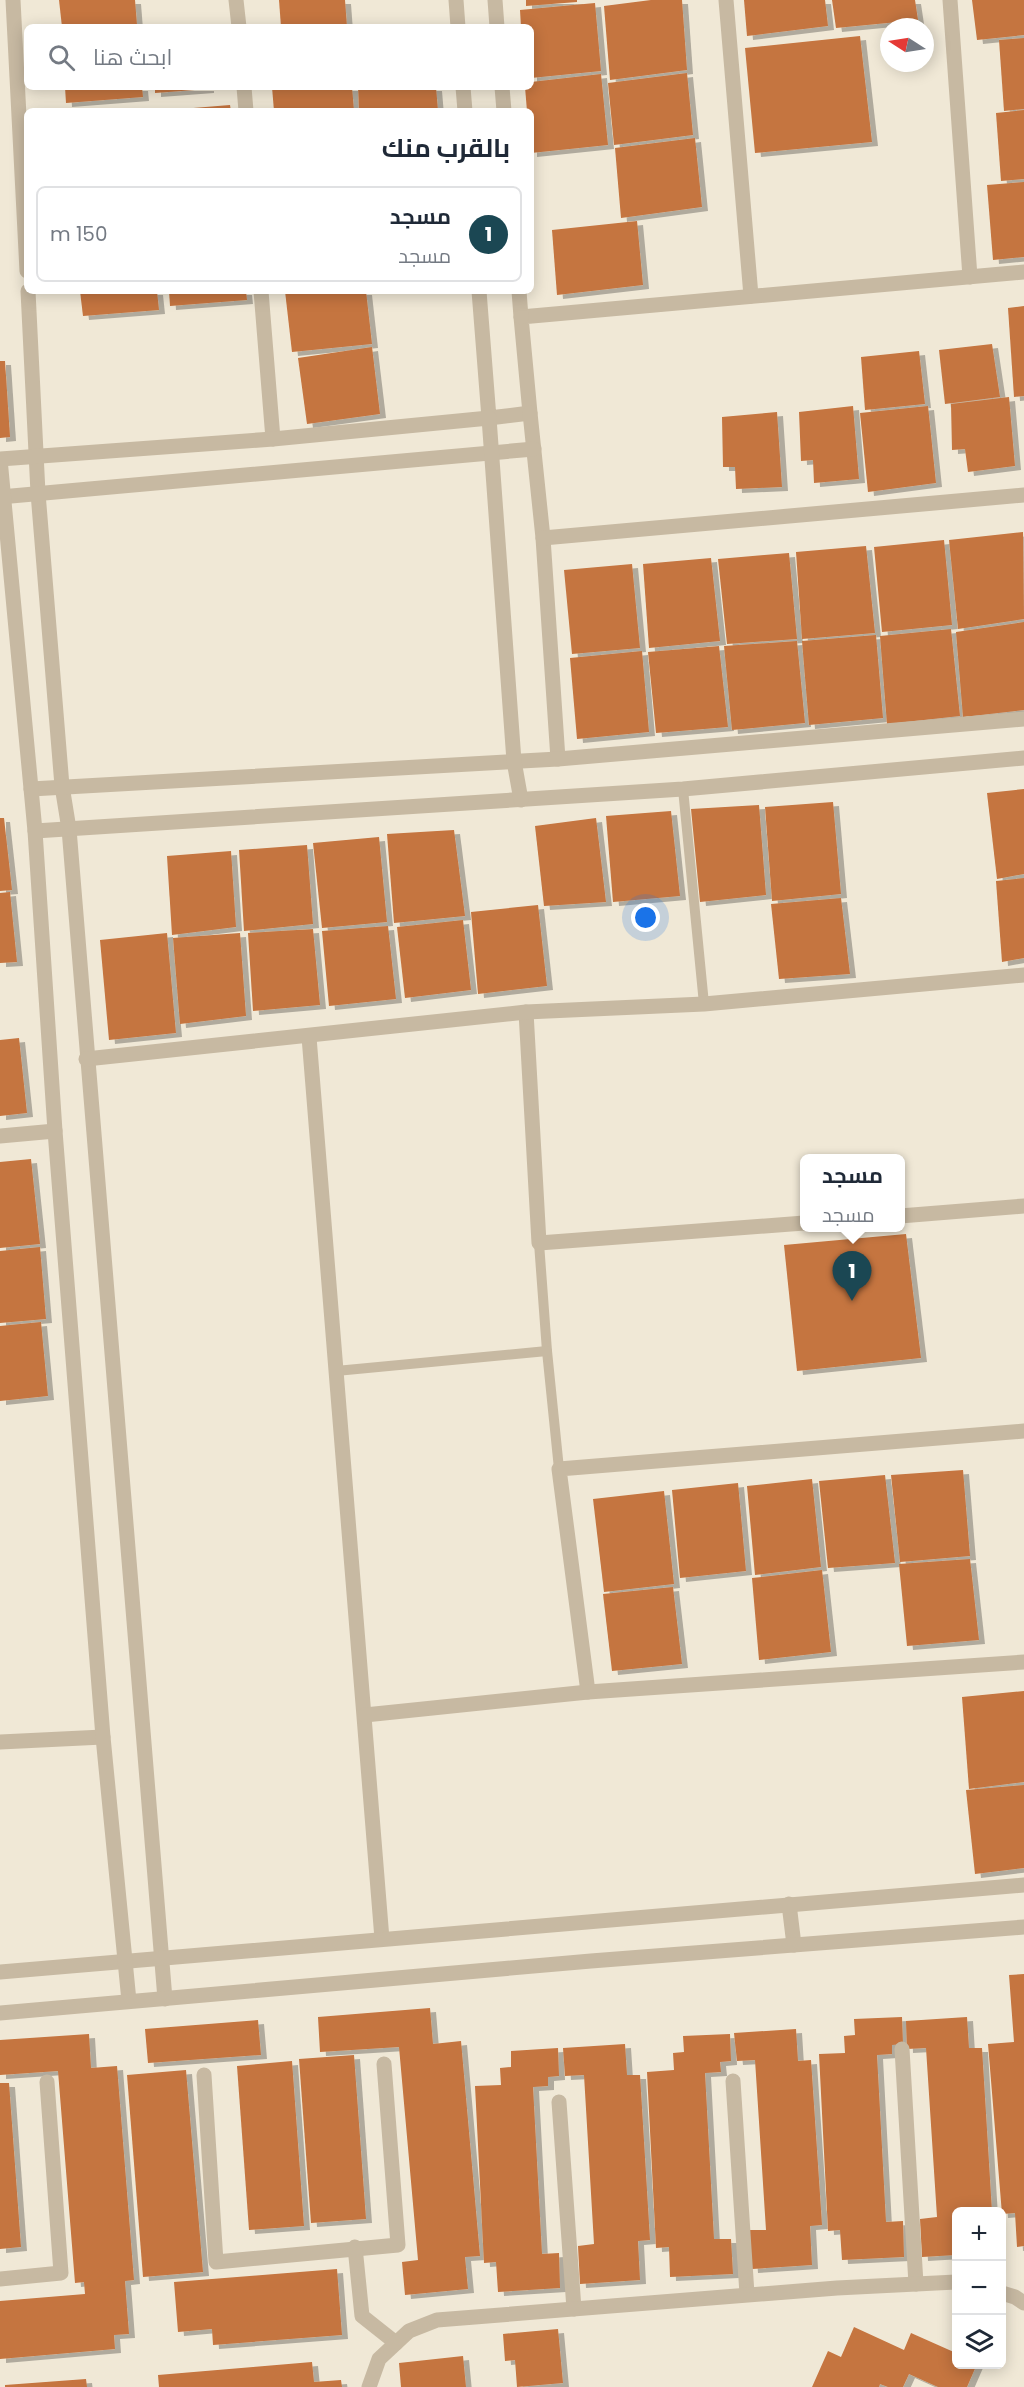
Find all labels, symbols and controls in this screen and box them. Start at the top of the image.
north arrow [880,18,934,72]
search box [24,24,534,90]
icon: search [45,41,78,74]
text: ابحث هنا [93,42,172,73]
text: بالقرب منك [382,130,510,166]
text: مسجد [390,201,451,232]
text: 150 m [50,220,107,248]
text: 1 [485,220,492,248]
text: مسجد [398,242,451,270]
your location [631,903,660,932]
popup [800,1154,905,1232]
text: مسجد [822,1160,883,1191]
text: مسجد [822,1201,875,1229]
pin: 1 [832,1252,872,1301]
map controls [952,2207,1006,2369]
button: + [952,2207,1006,2261]
button: − [952,2261,1006,2315]
button: layers [952,2315,1006,2369]

